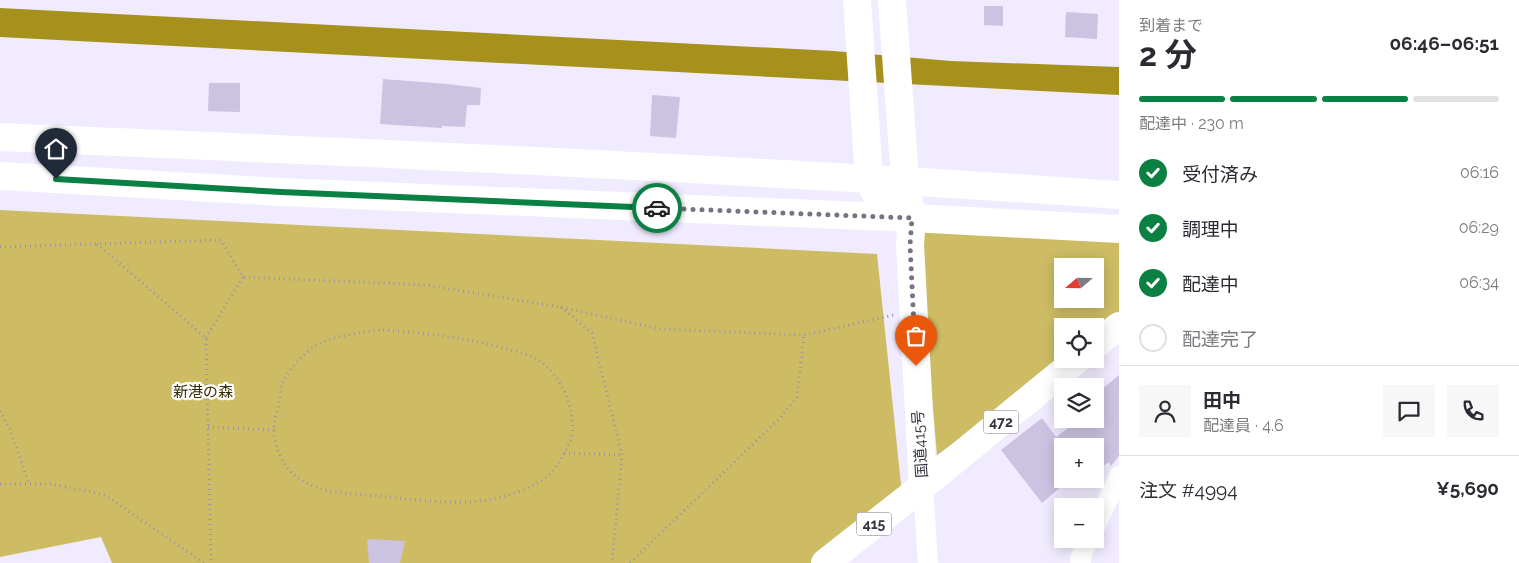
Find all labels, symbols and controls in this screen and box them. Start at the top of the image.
text: 到着まで [1139,16,1203,35]
text: 06:46–06:51 [1389,32,1499,54]
text: 2 分 [1139,36,1197,73]
text: 配達中 · 230 m [1139,114,1244,133]
pin [35,128,77,179]
icon: home [42,135,70,163]
icon: check [1139,159,1167,187]
text: 受付済み [1182,163,1258,185]
text: 06:16 [1460,163,1499,182]
courier [632,183,682,233]
icon: car [643,194,671,222]
icon: check [1139,214,1167,242]
text: 調理中 [1182,218,1239,240]
text: 06:29 [1459,218,1499,237]
north arrow [1054,258,1104,308]
map controls [1054,258,1104,548]
icon: check [1139,269,1167,297]
text: 配達中 [1182,273,1239,295]
text: 06:34 [1459,273,1499,292]
pin [895,315,937,366]
button: locate [1054,318,1104,368]
icon: bag [902,322,930,350]
text: 配達完了 [1182,328,1258,350]
button: layers [1054,378,1104,428]
park label: 新港の森 [173,383,233,401]
button: person [1139,385,1191,437]
button: chat [1383,385,1435,437]
button: phone [1447,385,1499,437]
text: 田中 [1203,389,1241,411]
street label: 国道415号 [909,410,931,478]
road number: 472 [984,411,1018,434]
text: 配達員 · 4.6 [1203,416,1284,435]
button: + [1054,438,1104,488]
text: ¥5,690 [1436,477,1499,499]
text: 注文 #4994 [1139,479,1238,501]
button: − [1054,498,1104,548]
road number: 415 [856,512,892,536]

